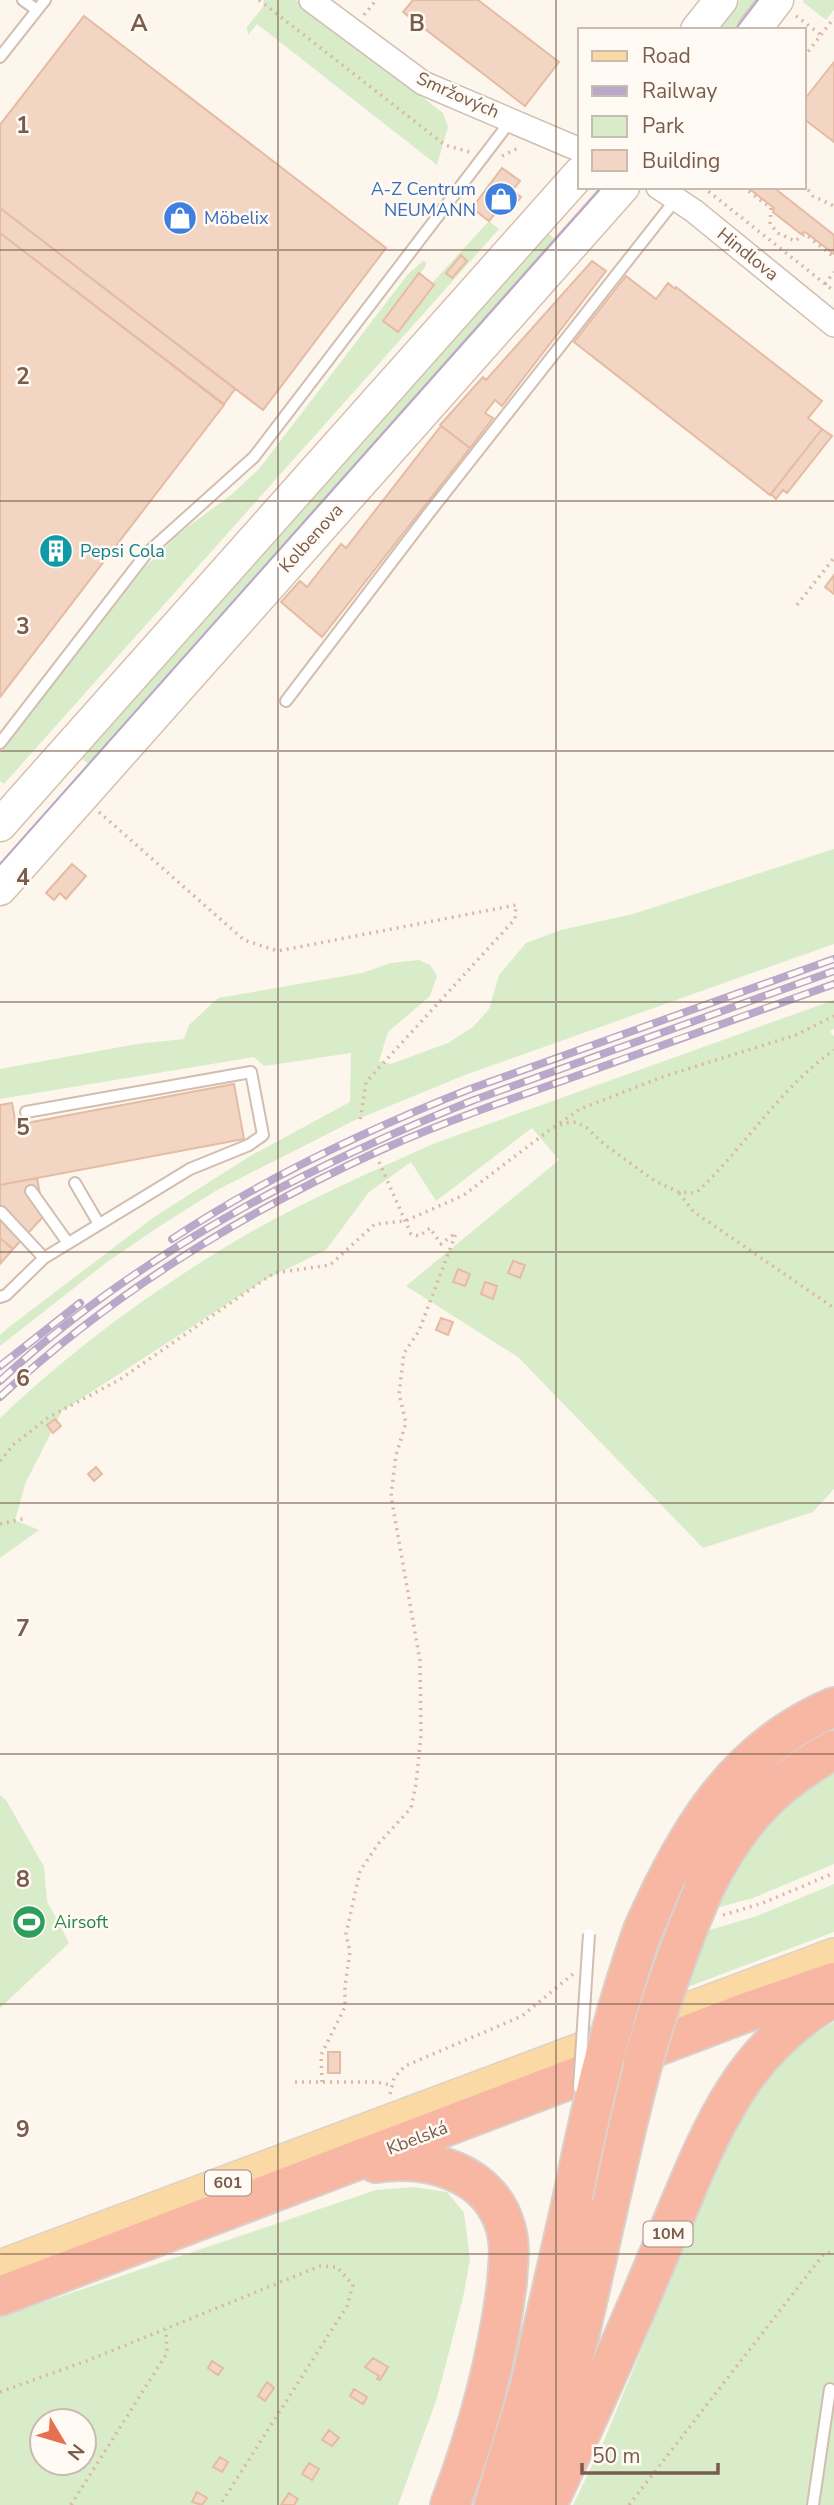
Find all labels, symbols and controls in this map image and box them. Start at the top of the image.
text: A [130,8,148,39]
text: B [409,8,425,39]
legend [578,28,806,189]
text: Road [642,42,691,70]
street label: Smržových [413,66,503,124]
text: Railway [642,77,717,105]
text: 1 [16,110,30,141]
text: Park [642,112,684,140]
text: Building [642,147,720,175]
place label: A-Z Centrum NEUMANN [371,177,476,222]
shop icon: A-Z Centrum NEUMANN [482,180,520,218]
shop icon: Möbelix [161,199,199,237]
place label: Möbelix [204,206,269,230]
street label: Hindlova [712,222,784,286]
text: 2 [16,361,30,392]
street label: Kolbenova [274,498,348,578]
building icon: Pepsi Cola [37,532,75,570]
place label: Pepsi Cola [80,539,165,563]
text: 3 [16,611,30,642]
text: 4 [16,862,30,893]
text: 5 [16,1112,30,1143]
text: 6 [16,1363,30,1394]
text: 7 [16,1613,30,1644]
text: 8 [16,1864,30,1895]
sports icon: Airsoft [10,1903,48,1941]
place label: Airsoft [54,1910,109,1934]
text: 9 [16,2114,30,2145]
street label: Kbelská [383,2115,451,2161]
road number: 601 [205,2170,251,2196]
road number: 10M [644,2222,692,2246]
north arrow [28,2407,98,2477]
scale bar [582,2432,718,2476]
text: N [61,2438,90,2465]
text: 50 m [592,2442,641,2470]

